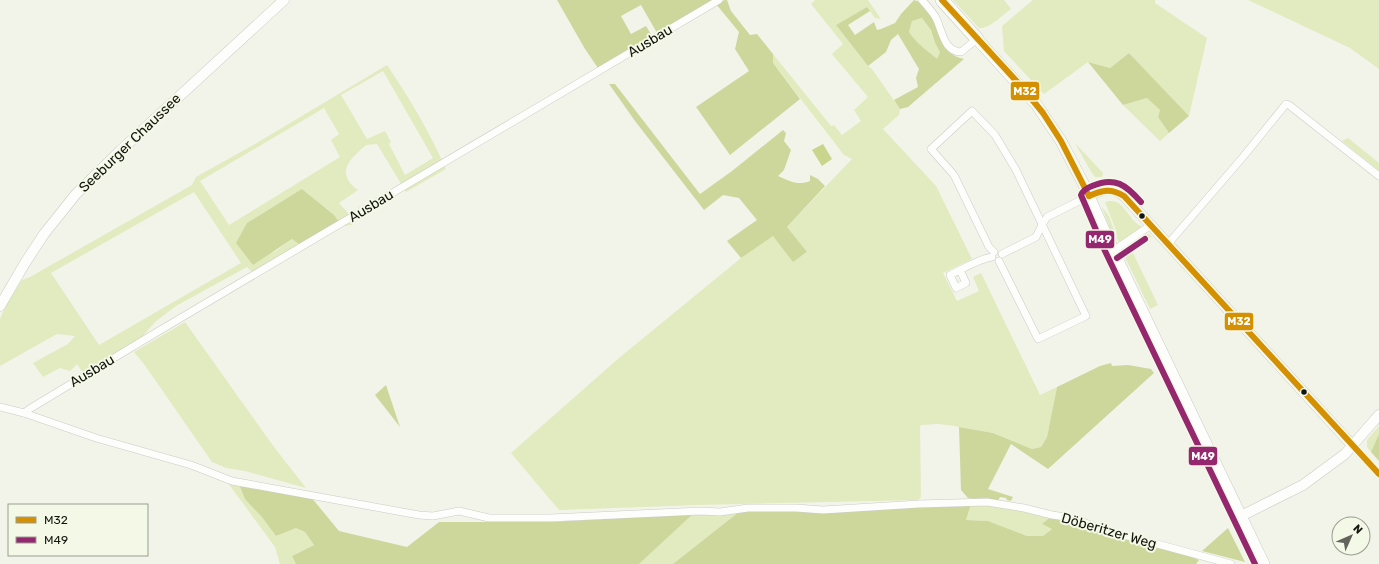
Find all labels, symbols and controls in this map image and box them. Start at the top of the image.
street label: Ausbau [624,21,676,61]
line badge: M32 [1010,81,1040,101]
text: M32 [1013,85,1037,98]
street label: Seeburger Chaussee [76,90,185,196]
street label: Ausbau [345,186,397,226]
unlabelled marker [1137,211,1147,221]
line badge: M49 [1085,230,1115,249]
text: M49 [1088,233,1112,246]
line badge: M32 [1224,312,1254,331]
text: M32 [1227,315,1251,328]
street label: Ausbau [66,351,118,391]
unlabelled marker [1299,387,1309,397]
line badge: M49 [1188,446,1218,466]
text: M49 [1191,450,1215,463]
legend [8,504,148,556]
street label: Döberitzer Weg [1059,509,1159,553]
text: M32 [44,513,68,527]
north arrow [1331,516,1371,556]
text: N [1350,522,1365,537]
text: M49 [44,533,68,547]

